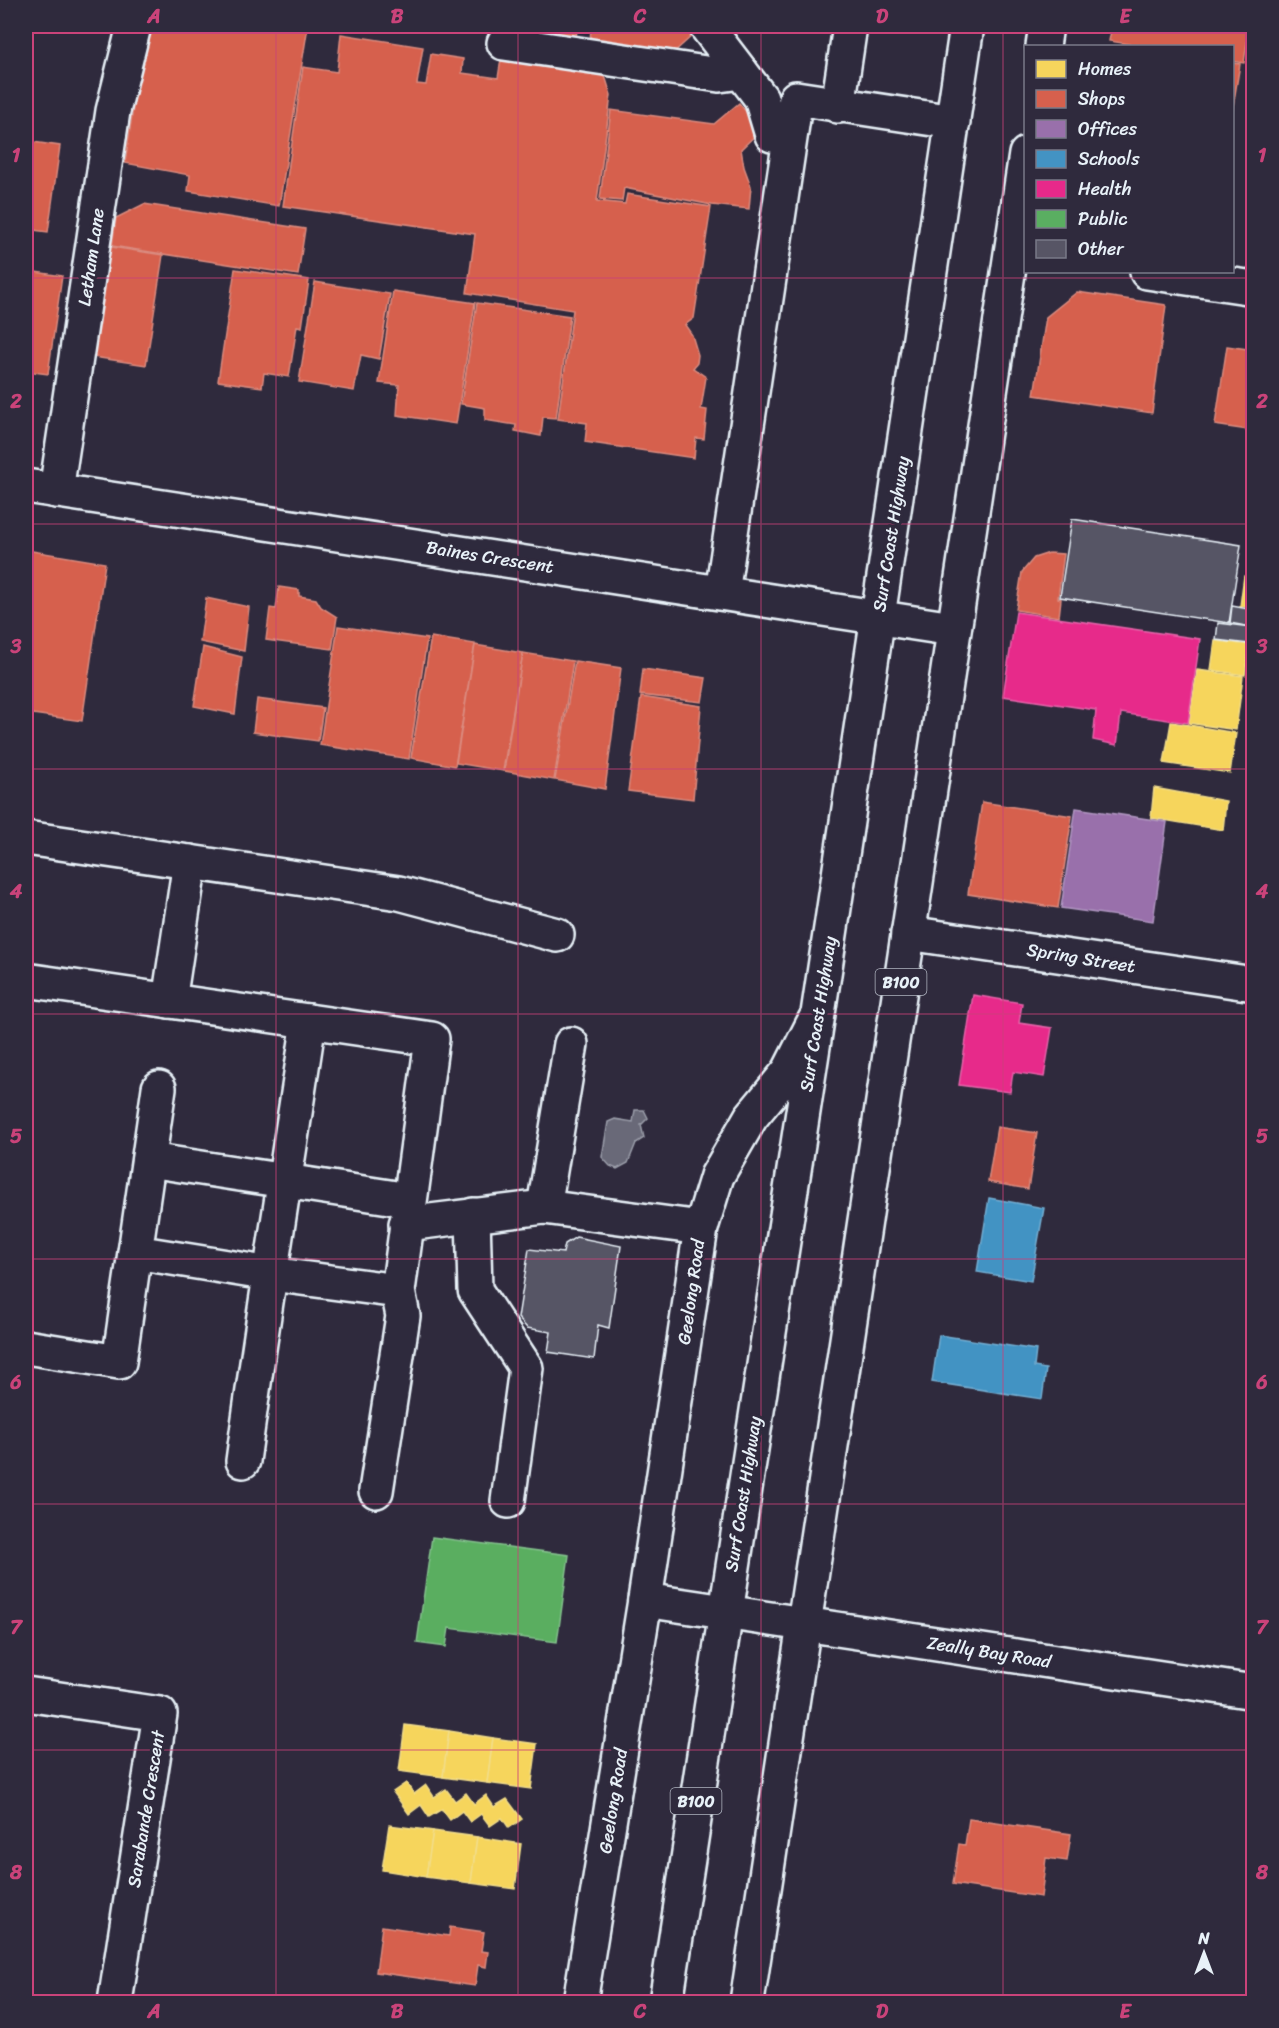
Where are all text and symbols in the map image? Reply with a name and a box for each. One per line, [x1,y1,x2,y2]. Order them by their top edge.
text: A [146,0,161,34]
text: B [391,0,404,34]
text: C [633,0,647,34]
text: D [876,0,889,34]
text: E [1119,0,1132,34]
legend [1024,45,1234,273]
text: Homes [1078,53,1132,85]
text: Shops [1078,83,1125,115]
text: Offices [1078,113,1138,145]
text: 1 [12,138,21,173]
text: 1 [1258,138,1267,173]
text: Schools [1078,143,1140,175]
text: Health [1078,173,1131,205]
text: Public [1078,203,1128,235]
street label: Letham Lane [68,206,114,308]
text: Other [1078,233,1125,265]
text: 2 [9,384,22,419]
text: 2 [1255,384,1268,419]
street label: Surf Coast Highway [863,453,919,614]
street label: Baines Crescent [424,531,556,583]
text: 3 [10,629,22,664]
text: 3 [1256,629,1268,664]
text: 4 [9,874,23,909]
text: 4 [1255,874,1269,909]
street label: Surf Coast Highway [790,933,846,1094]
street label: Spring Street [1024,934,1138,982]
road number: B100 [876,969,926,995]
text: 5 [10,1119,22,1154]
text: 5 [1256,1119,1268,1154]
street label: Geelong Road [668,1236,714,1347]
text: 6 [9,1365,22,1400]
text: 6 [1255,1365,1268,1400]
street label: Surf Coast Highway [715,1413,771,1574]
text: 7 [10,1610,23,1645]
text: 7 [1256,1610,1269,1645]
street label: Zeally Bay Road [925,1626,1055,1678]
street label: Sarabande Crescent [118,1728,174,1890]
street label: Geelong Road [589,1745,637,1856]
road number: B100 [670,1788,722,1814]
text: 8 [9,1855,23,1890]
text: 8 [1255,1855,1269,1890]
north arrow [1174,1923,1234,1983]
text: N [1197,1924,1210,1953]
text: A [146,1994,161,2028]
text: B [391,1994,404,2028]
text: C [633,1994,647,2028]
text: D [876,1994,889,2028]
text: E [1119,1994,1132,2028]

